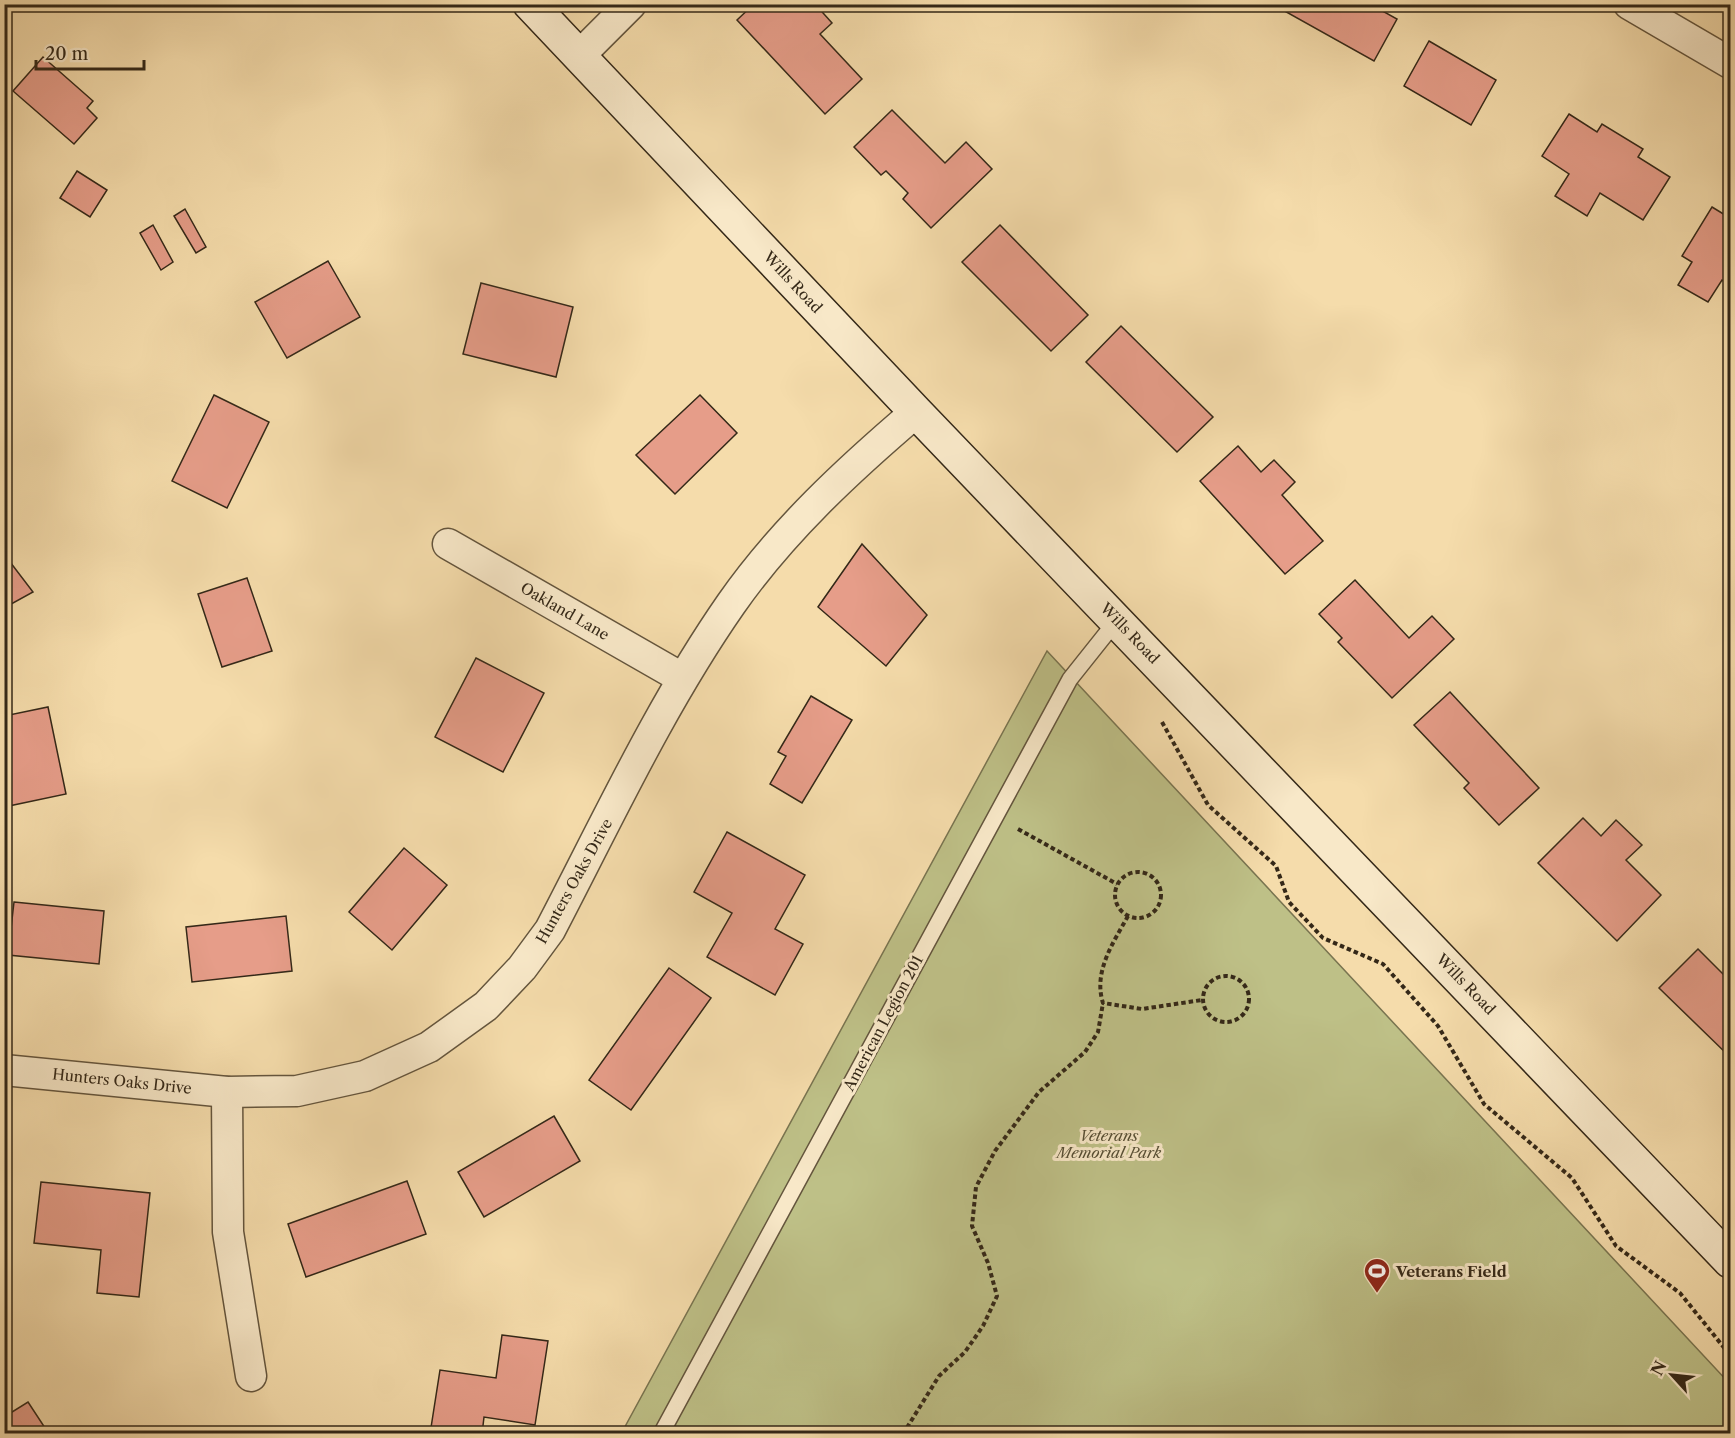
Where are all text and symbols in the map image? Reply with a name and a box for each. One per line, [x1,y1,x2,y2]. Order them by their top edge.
scale bar [36,33,144,71]
text: 20 m [45,43,89,65]
street label: Wills Road [759,246,826,317]
street label: Oakland Lane [517,578,613,644]
street label: Wills Road [1096,598,1164,667]
street label: Hunters Oaks Drive [532,815,616,947]
street label: Wills Road [1432,949,1500,1018]
street label: American Legion 201 [839,951,927,1095]
street label: Hunters Oaks Drive [51,1064,193,1098]
park label: Veterans Memorial Park [1055,1126,1161,1162]
sports icon: Veterans Field [1362,1256,1392,1294]
place label: Veterans Field [1395,1262,1507,1281]
north arrow [1642,1345,1702,1405]
text: N [1647,1357,1671,1379]

